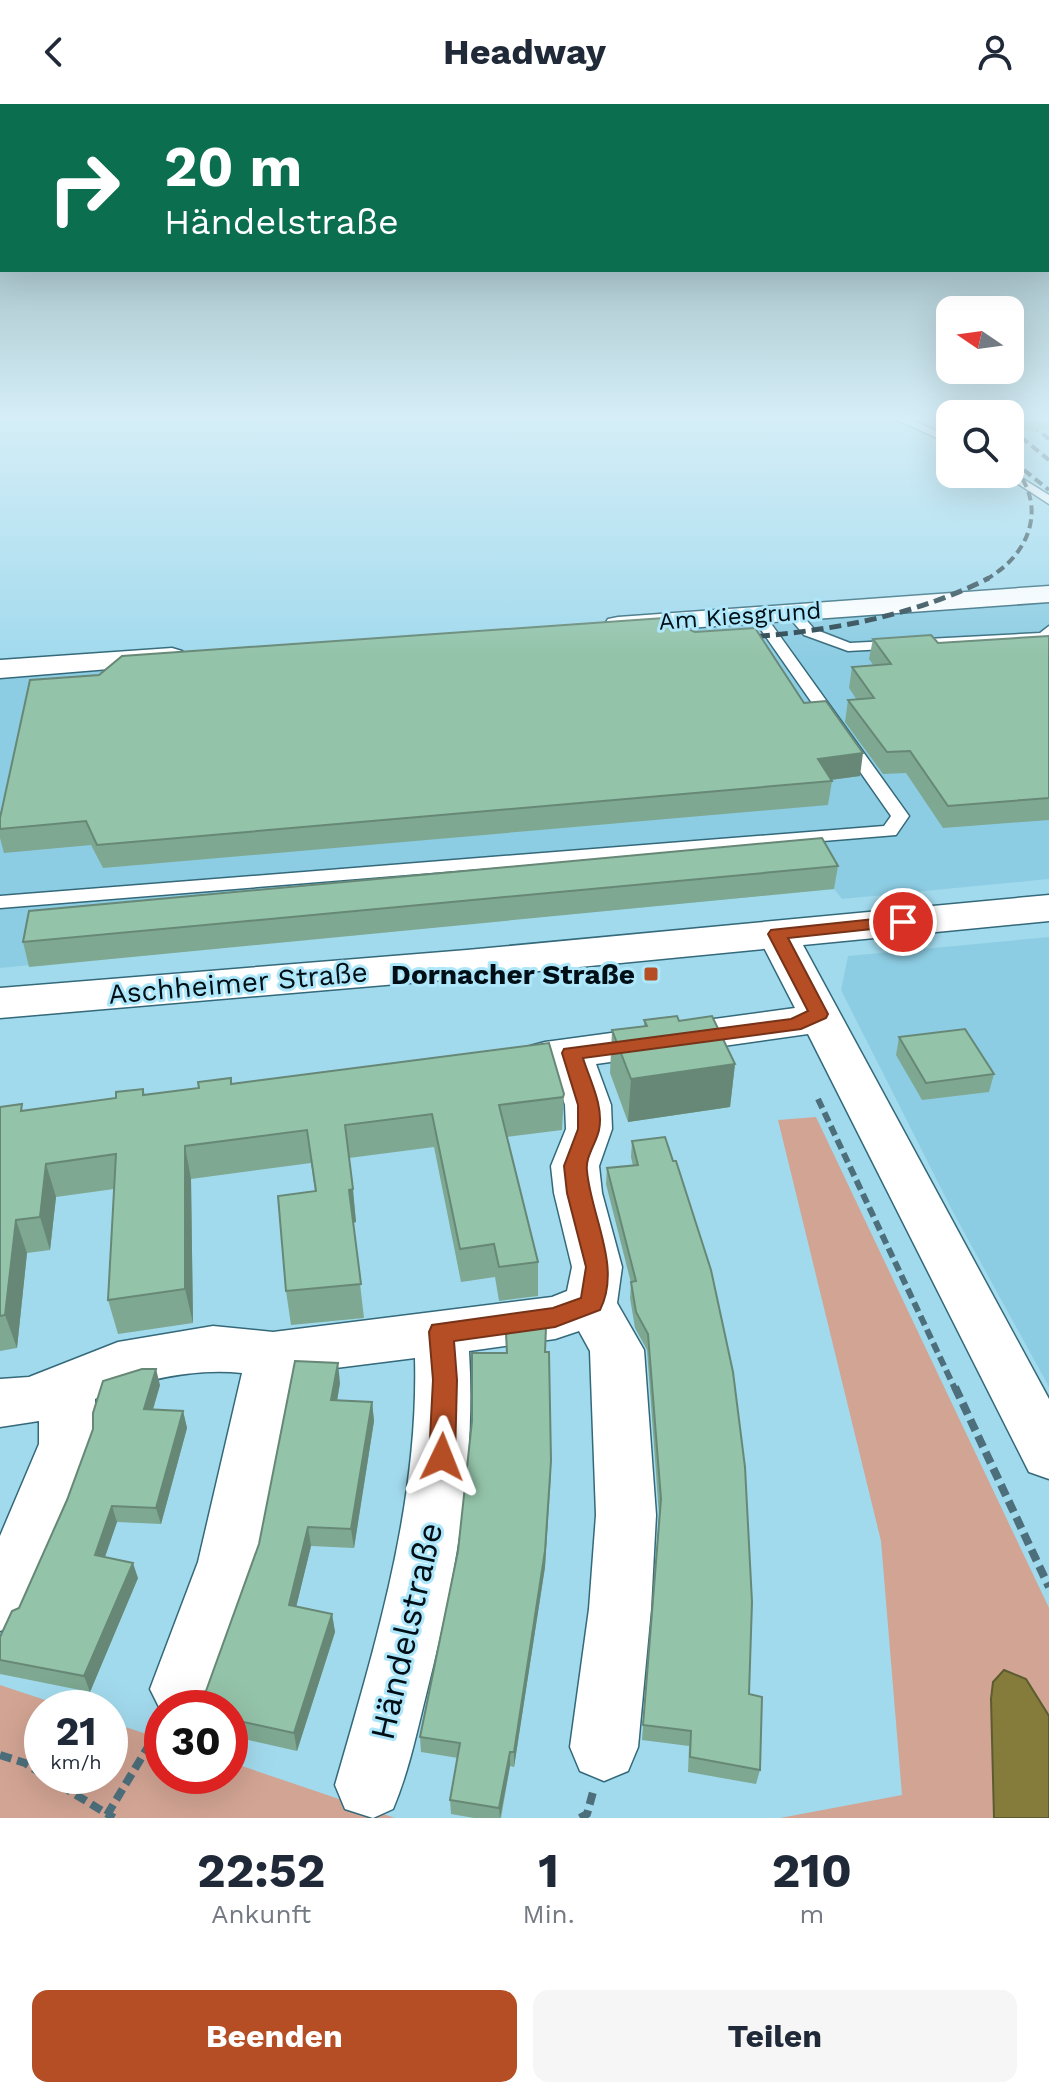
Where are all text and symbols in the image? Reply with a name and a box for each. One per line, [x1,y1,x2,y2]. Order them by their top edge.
icon: back [32,30,76,74]
icon: person [973,30,1017,74]
text: Headway [443,31,606,73]
text: 20 m [164,134,302,200]
icon: right [32,136,136,240]
text: Händelstraße [164,201,399,243]
north arrow [936,296,1024,384]
map controls [936,296,1024,488]
button: search [936,400,1024,488]
street label: Am Kiesgrund [658,596,822,636]
pin [869,888,937,956]
icon: arrive [881,900,925,944]
street label: Aschheimer Straße [107,955,369,1011]
place label: Dornacher Straße [391,958,635,991]
marker: Dornacher Straße [642,965,660,983]
position arrow [400,1415,484,1499]
street label: Händelstraße [362,1518,450,1744]
speed limit sign: 30 [144,1690,248,1794]
text: 21 [55,1708,97,1755]
text: km/h [50,1750,102,1774]
text: 22:52 [197,1842,325,1899]
text: 1 [538,1842,559,1899]
text: 210 [772,1842,852,1899]
text: Ankunft [211,1899,311,1929]
text: Min. [522,1899,575,1929]
text: m [799,1899,824,1929]
button: Beenden [32,1990,517,2082]
button: Teilen [533,1990,1017,2082]

